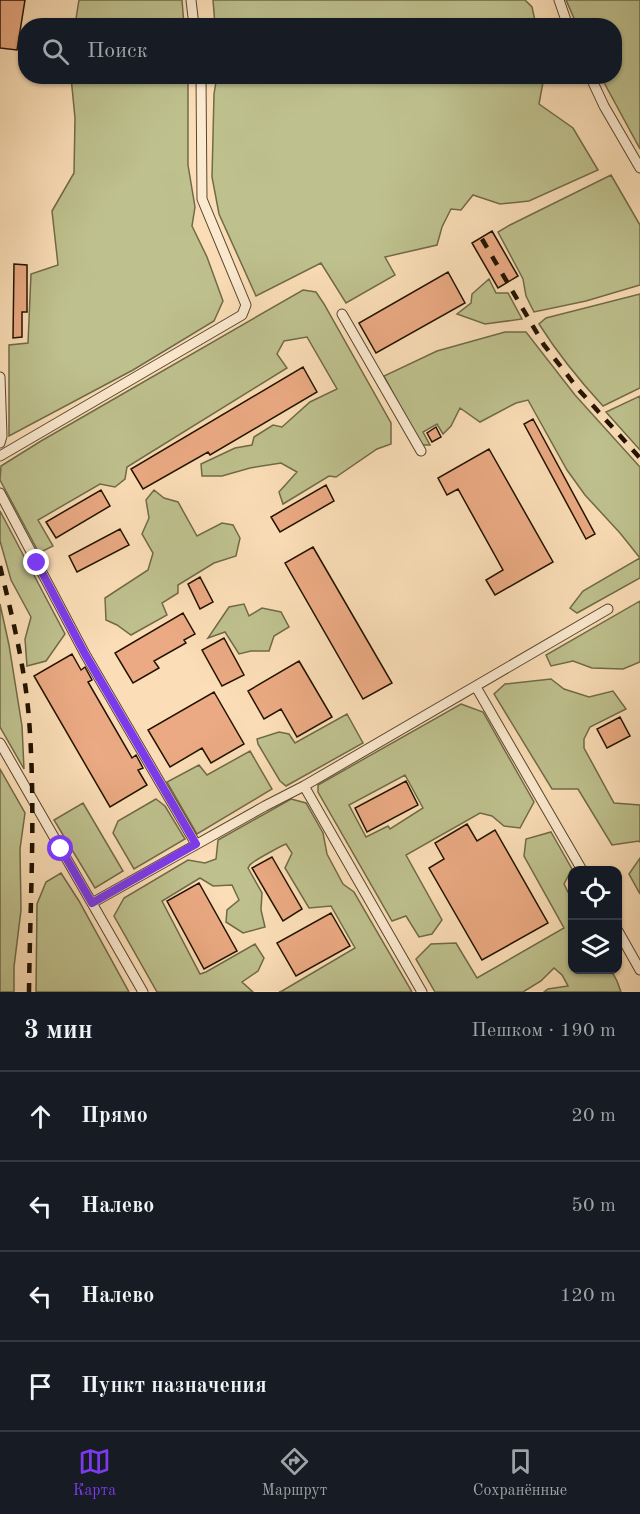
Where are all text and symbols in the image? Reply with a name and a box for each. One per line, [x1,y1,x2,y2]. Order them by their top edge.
search box [18,18,622,84]
icon: search [39,35,72,68]
text: Поиск [87,40,148,62]
route end [23,549,49,575]
route start [47,835,73,861]
map controls [568,866,622,974]
button: locate [568,866,622,920]
button: layers [568,920,622,974]
text: 3 мин [24,1018,93,1044]
text: Пешком · 190 m [471,1021,616,1041]
icon: ahead [24,1100,57,1133]
text: Прямо [81,1105,148,1127]
text: 20 m [571,1106,616,1126]
icon: left [24,1190,57,1223]
text: Налево [81,1195,154,1217]
text: 50 m [571,1196,616,1216]
icon: left [24,1280,57,1313]
text: Налево [81,1285,154,1307]
text: 120 m [560,1286,616,1306]
icon: arrive [24,1370,57,1403]
text: Пункт назначения [81,1375,267,1397]
tab: Карта [73,1445,116,1501]
tab: Маршрут [262,1445,327,1501]
tab: Сохранённые [473,1445,567,1501]

